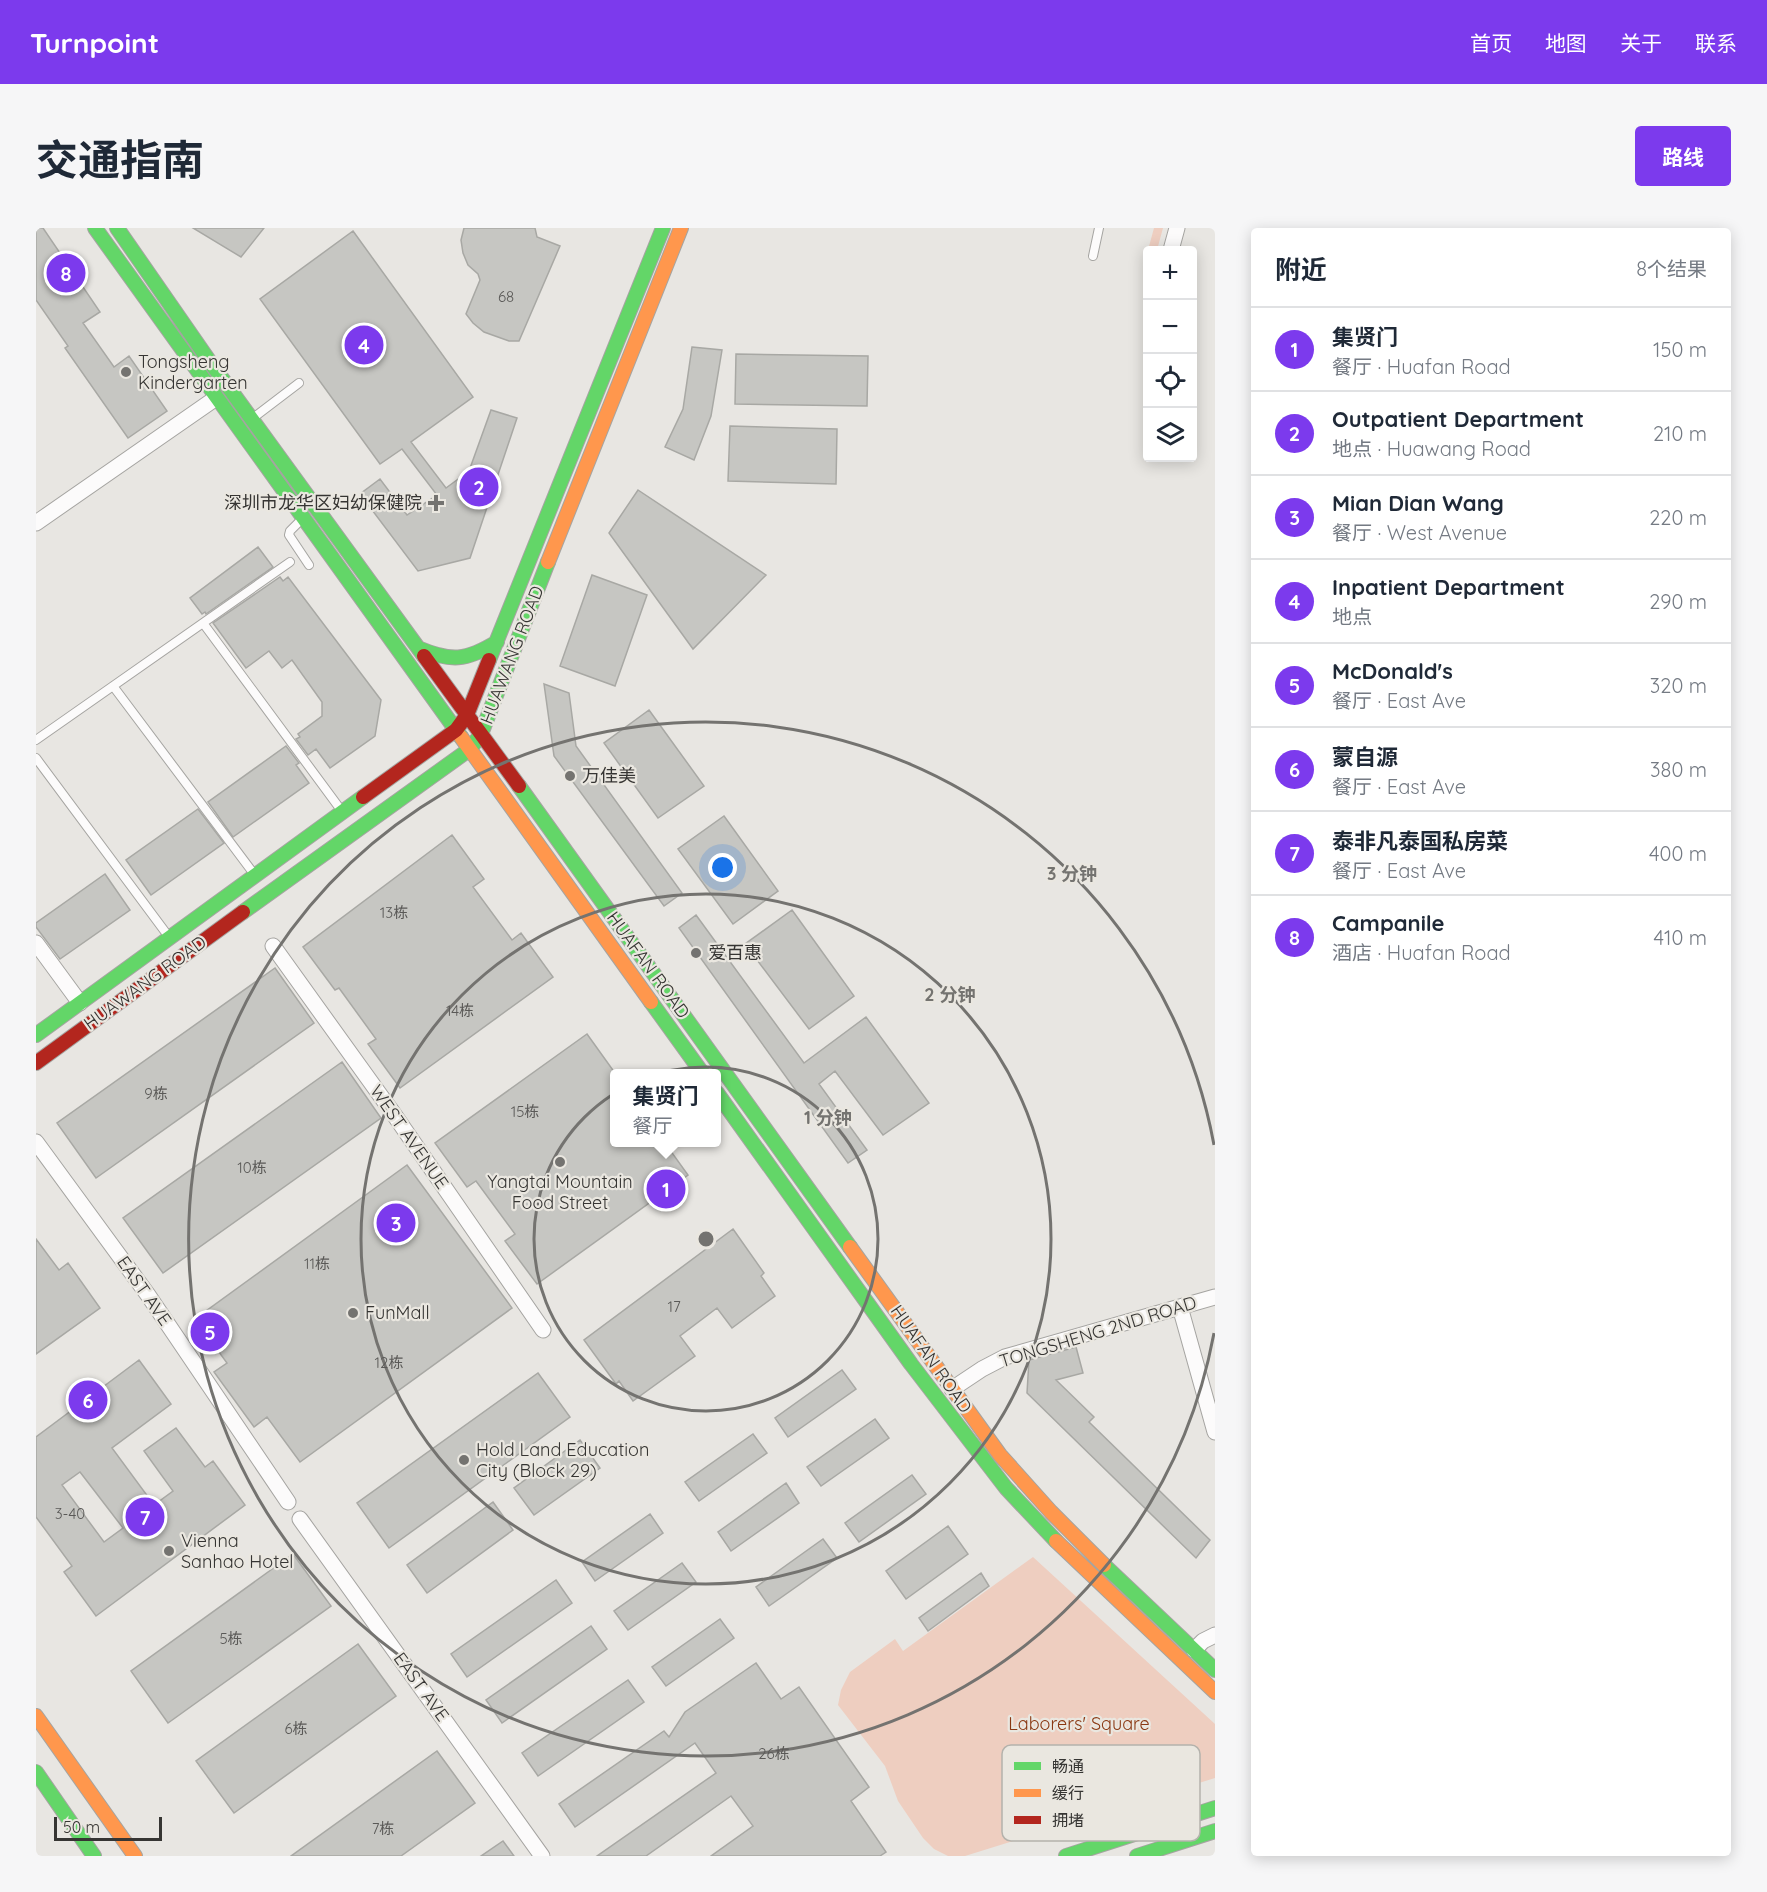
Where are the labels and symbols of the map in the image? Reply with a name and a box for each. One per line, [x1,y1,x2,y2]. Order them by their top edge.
pin: 8 [46,250,86,296]
house number: 68 [498,287,514,306]
pin: 4 [344,322,384,368]
place label: Tongsheng Kindergarten [138,350,248,394]
marker: Tongsheng Kindergarten [119,365,133,379]
pin: 2 [460,464,498,510]
place label: 深圳市龙华区妇幼保健院 [224,491,422,514]
marker: 深圳市龙华区妇幼保健院 [427,494,445,512]
street label: HUAWANG ROAD [475,582,548,727]
place label: 万佳美 [582,764,636,787]
marker: 万佳美 [563,769,577,783]
your location [708,853,737,882]
text: 3 分钟 [1047,862,1097,885]
house number: 13栋 [380,903,408,922]
street label: HUAFAN ROAD [602,907,695,1023]
street label: HUAWANG ROAD [79,930,211,1035]
place label: 爱百惠 [708,941,762,964]
marker: 爱百惠 [689,946,703,960]
text: 2 分钟 [924,983,976,1006]
house number: 14栋 [446,1001,474,1020]
street label: WEST AVENUE [365,1080,454,1193]
house number: 9栋 [144,1084,168,1103]
house number: 15栋 [511,1102,539,1121]
text: 1 分钟 [804,1106,852,1129]
marker: Yangtai Mountain Food Street [553,1155,567,1169]
house number: 10栋 [237,1158,267,1177]
pin: 1 [646,1166,686,1212]
place label: Yangtai Mountain Food Street [487,1170,633,1214]
pin: 3 [376,1200,416,1246]
centre of rings [696,1229,716,1249]
street label: EAST AVE [112,1251,177,1330]
house number: 11栋 [304,1254,330,1273]
street label: TONGSHENG 2ND ROAD [997,1291,1199,1372]
house number: 17 [667,1297,681,1316]
street label: HUAFAN ROAD [886,1300,977,1417]
place label: FunMall [365,1301,430,1324]
marker: FunMall [346,1306,360,1320]
pin: 5 [190,1310,230,1354]
house number: 12栋 [375,1353,403,1372]
pin: 6 [68,1378,108,1422]
place label: Hold Land Education City (Block 29) [476,1438,649,1482]
marker: Hold Land Education City (Block 29) [457,1453,471,1467]
pin: 7 [126,1494,164,1540]
house number: 3-40 [55,1504,85,1523]
place label: Vienna Sanhao Hotel [181,1529,294,1573]
marker: Vienna Sanhao Hotel [162,1544,176,1558]
house number: 5栋 [219,1629,243,1648]
street label: EAST AVE [389,1648,454,1726]
park label: Laborers' Square [1008,1712,1150,1735]
house number: 6栋 [284,1719,308,1738]
house number: 26栋 [758,1744,790,1763]
legend [1002,1745,1200,1841]
text: 畅通 [1052,1756,1084,1776]
text: 缓行 [1052,1783,1084,1803]
text: 拥堵 [1052,1810,1084,1830]
scale bar [54,1814,162,1842]
house number: 7栋 [372,1819,394,1838]

